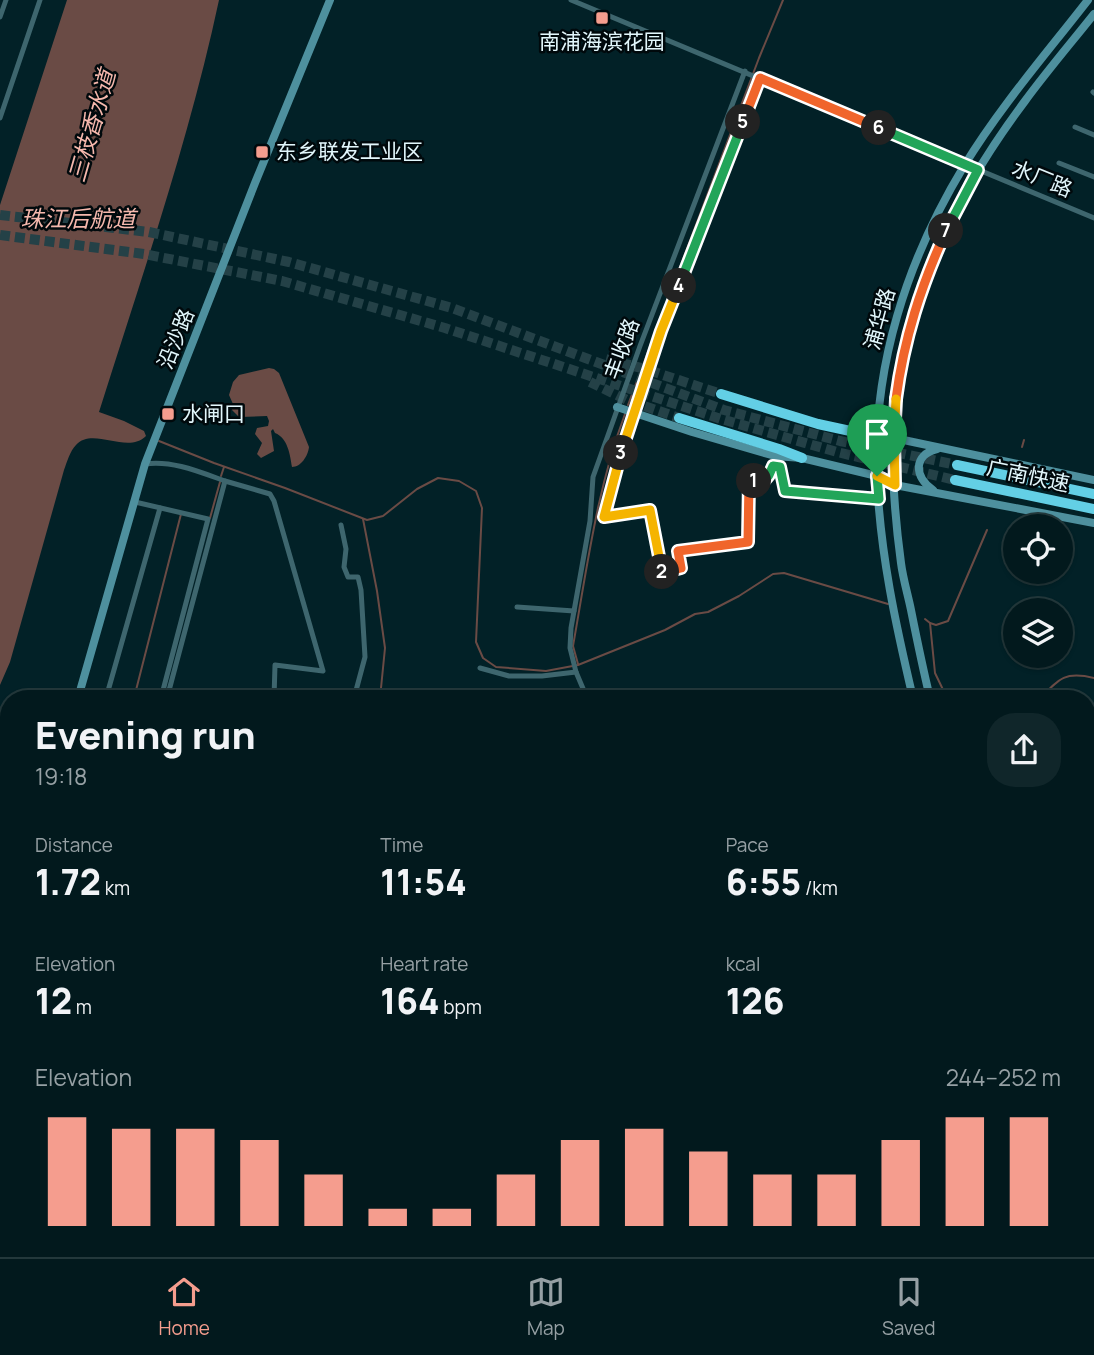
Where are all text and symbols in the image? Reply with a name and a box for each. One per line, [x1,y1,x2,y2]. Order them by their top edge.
marker: 南浦海滨花园 [594,10,610,26]
place label: 南浦海滨花园 [539,27,665,55]
water label: 三枝香水道 [60,63,123,185]
pin: 5 [726,104,760,140]
text: 5 [737,108,748,134]
pin: 6 [862,110,896,146]
text: 6 [873,114,884,140]
place label: 东乡联发工业区 [276,137,423,165]
marker: 东乡联发工业区 [254,144,270,160]
street label: 水厂路 [1008,153,1077,203]
water label: 珠江后航道 [21,202,139,234]
pin: 7 [928,214,964,248]
text: 7 [940,217,951,243]
pin: 4 [662,268,696,304]
text: 4 [673,272,684,298]
street label: 浦华路 [857,285,901,353]
street label: 沿沙路 [150,304,200,373]
street label: 丰收路 [597,314,645,383]
place label: 水闸口 [182,399,245,427]
pin [847,404,907,476]
marker: 水闸口 [160,406,176,422]
icon: arrive [858,415,896,453]
pin: 3 [604,435,638,470]
text: 3 [615,439,626,465]
street label: 广南快速 [984,453,1072,497]
pin: 1 [736,463,772,498]
text: 1 [749,467,758,493]
map controls [1003,514,1073,668]
button: locate [1003,514,1073,584]
pin: 2 [644,554,680,590]
text: 2 [656,558,667,584]
button: layers [1003,598,1073,668]
text: Evening run [35,708,256,760]
button: share [987,713,1061,787]
text: 19:18 [35,760,87,792]
text: Distance [35,832,113,858]
text: Time [380,832,423,858]
text: Pace [726,832,769,858]
text: 1.72 [35,858,101,906]
text: 11:54 [380,858,467,906]
text: 6:55 [726,858,801,906]
text: km [101,875,130,901]
text: /km [801,875,838,901]
text: Elevation [35,951,115,977]
text: Heart rate [380,951,468,977]
text: kcal [726,951,760,977]
text: 12 [35,977,72,1025]
text: 164 [380,977,440,1025]
text: 126 [726,977,784,1025]
text: m [72,994,92,1020]
text: bpm [440,994,482,1020]
text: Elevation [35,1061,132,1093]
text: 244–252 m [946,1061,1061,1093]
tab: Home [159,1273,210,1341]
tab: Map [527,1273,565,1341]
tab: Saved [882,1273,935,1341]

